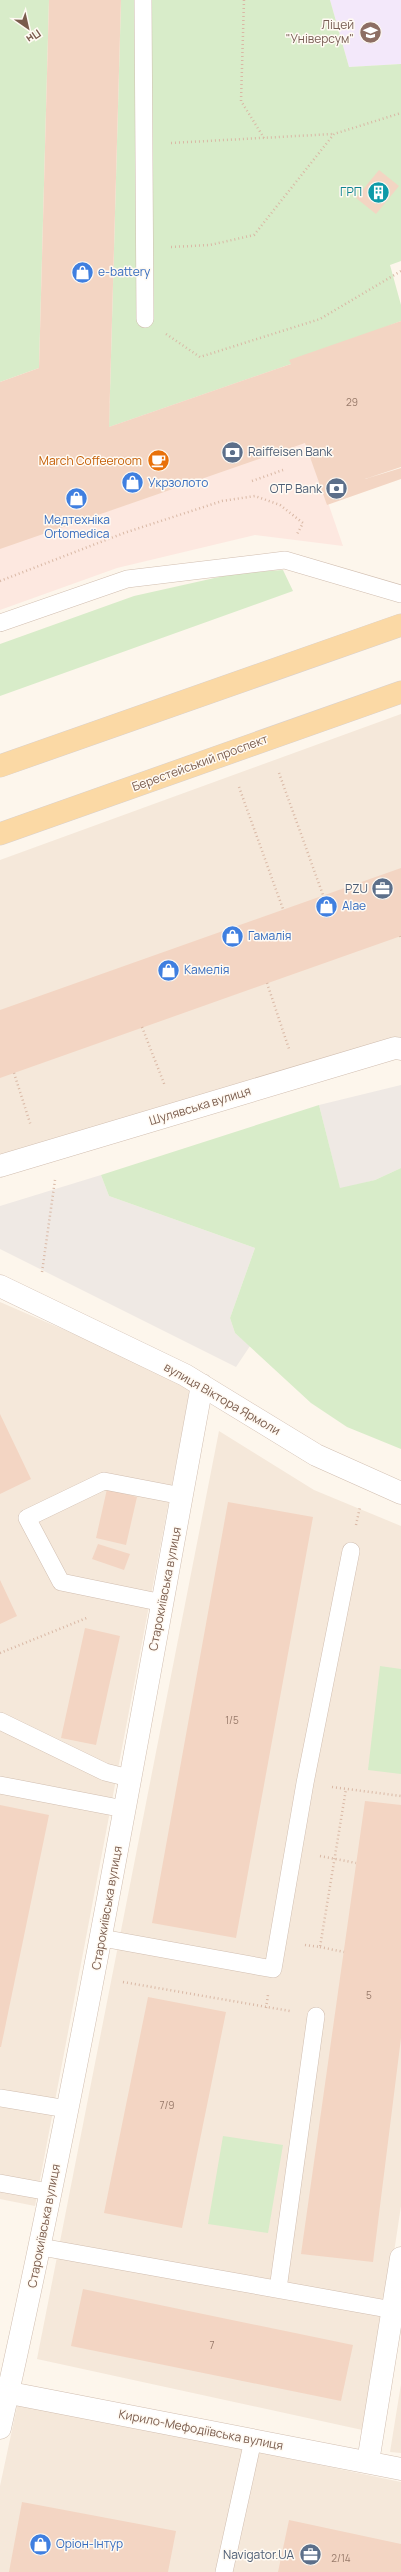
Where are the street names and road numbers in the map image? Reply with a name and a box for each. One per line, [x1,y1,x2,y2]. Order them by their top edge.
street label: Берестейський проспект [130,730,270,795]
street label: Шулявська вулиця [147,1082,253,1129]
street label: вулиця Віктора Ярмоли [161,1358,284,1439]
street label: Старокиївська вулиця [144,1526,185,1652]
street label: Старокиївська вулиця [87,1845,126,1971]
street label: Старокиївська вулиця [23,2163,64,2289]
street label: Кирило-Мефодіївська вулиця [117,2405,285,2454]

